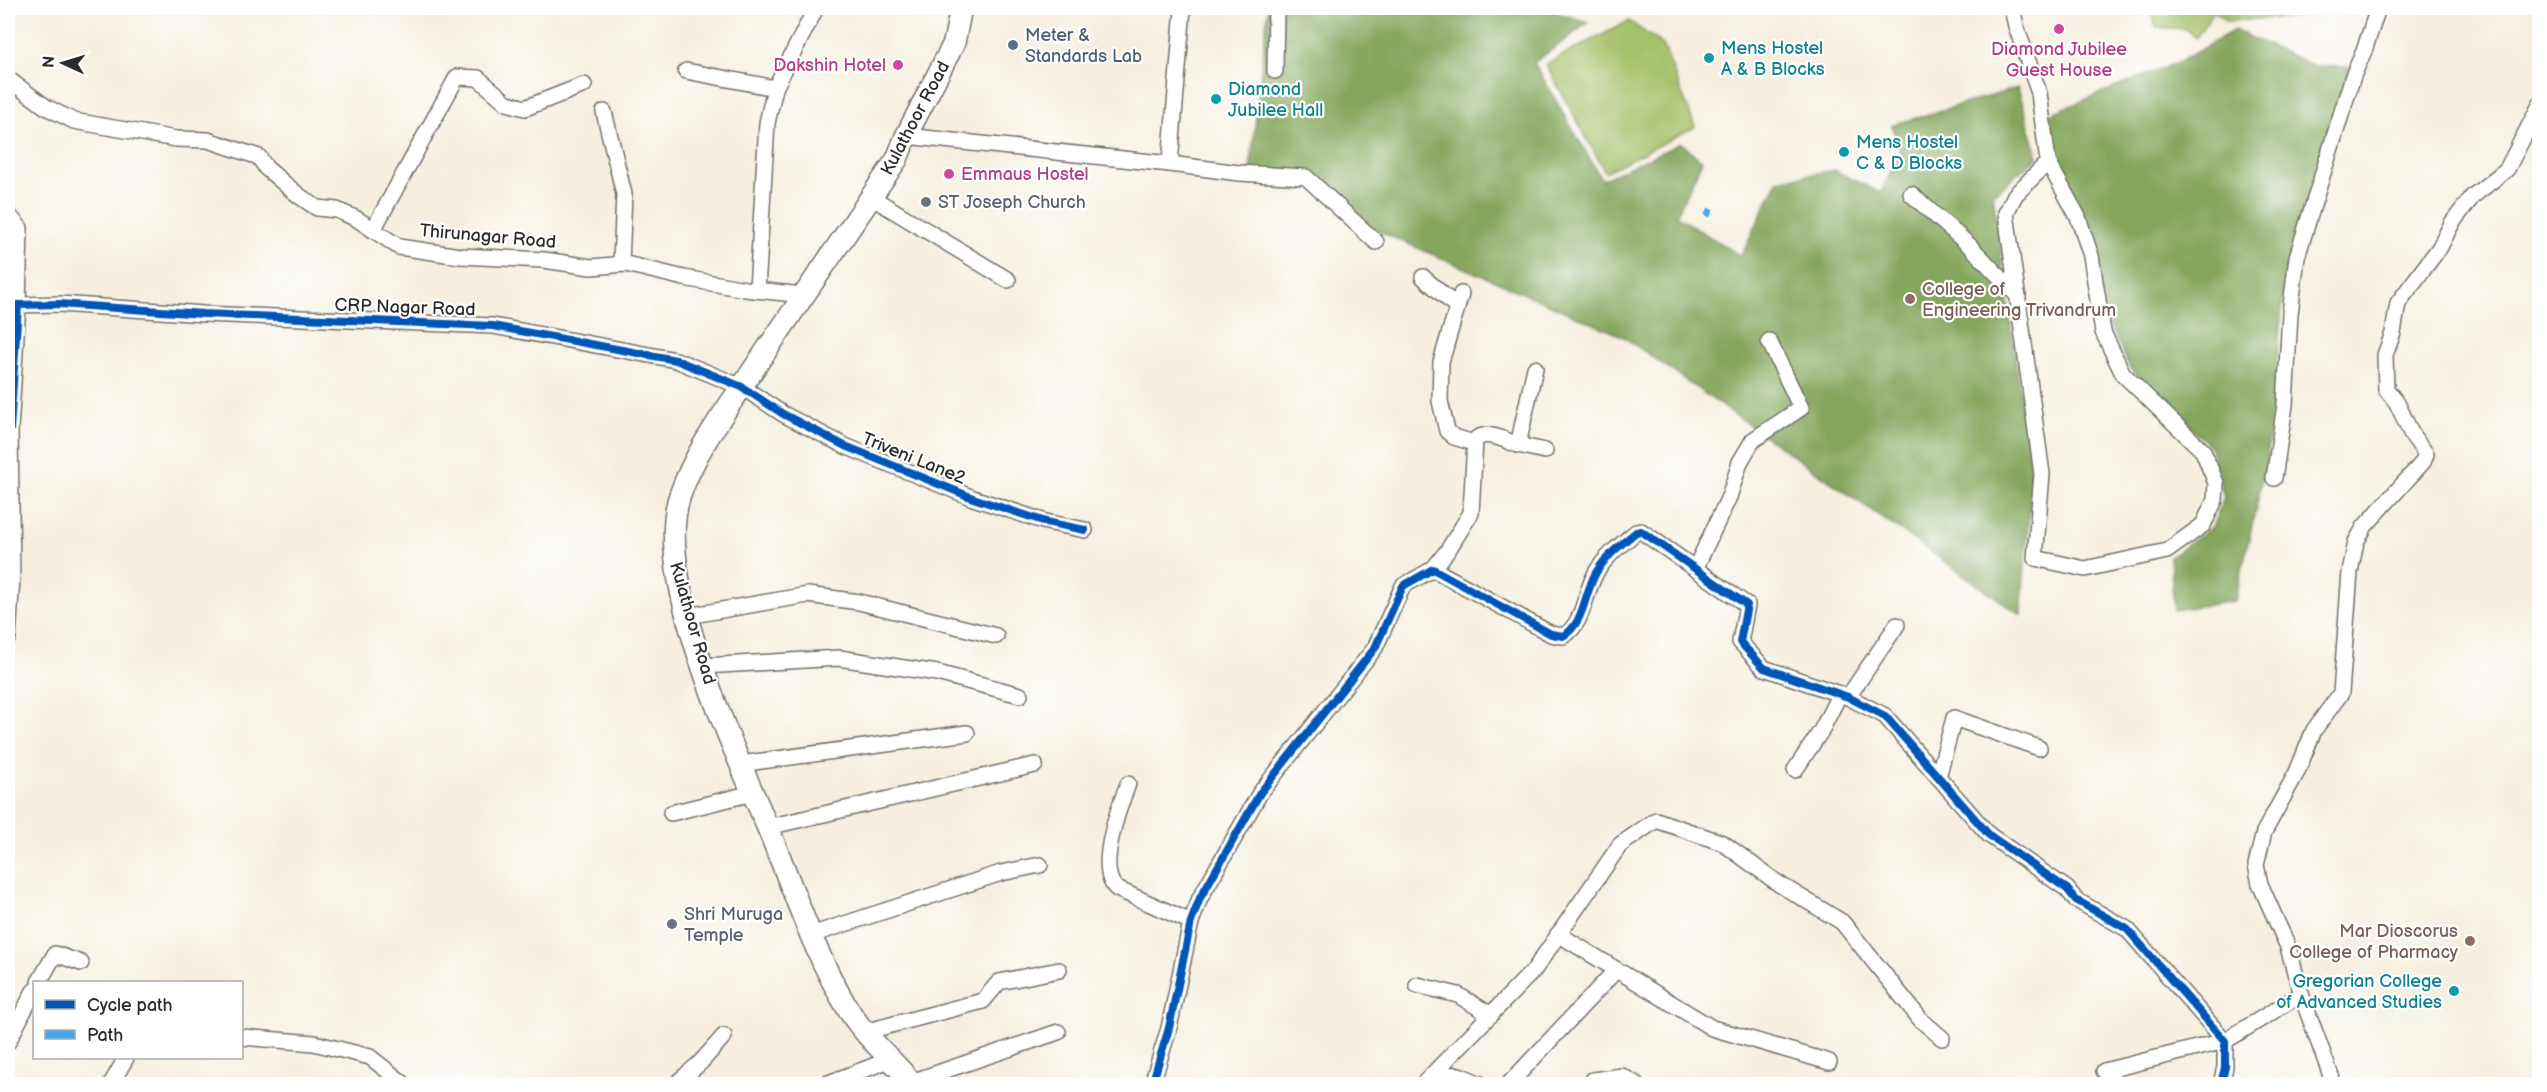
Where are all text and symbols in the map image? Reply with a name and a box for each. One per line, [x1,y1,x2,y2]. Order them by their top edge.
marker: Diamond Jubilee Guest House [2052,22,2066,36]
place label: Meter & Standards Lab [1025,25,1142,67]
north arrow [33,33,93,93]
marker: Meter & Standards Lab [1006,38,1020,52]
place label: Mens Hostel A & B Blocks [1721,38,1825,80]
place label: Diamond Jubilee Guest House [1991,39,2127,81]
marker: Mens Hostel A & B Blocks [1702,51,1716,65]
text: N [40,55,59,69]
place label: Dakshin Hotel [773,55,886,76]
street label: Kulathoor Road [877,58,954,179]
marker: Dakshin Hotel [891,58,905,72]
place label: Diamond Jubilee Hall [1228,79,1323,121]
marker: Diamond Jubilee Hall [1209,92,1223,106]
place label: Mens Hostel C & D Blocks [1856,132,1962,174]
marker: Mens Hostel C & D Blocks [1837,145,1851,159]
place label: Emmaus Hostel [961,164,1089,185]
marker: Emmaus Hostel [942,167,956,181]
place label: ST Joseph Church [938,192,1086,213]
marker: ST Joseph Church [919,195,933,209]
street label: Thirunagar Road [419,220,557,253]
place label: College of Engineering Trivandrum [1922,279,2116,321]
marker: College of Engineering Trivandrum [1903,292,1917,306]
street label: CRP Nagar Road [334,295,476,320]
street label: Triveni Lane2 [859,428,969,489]
street label: Kulathoor Road [665,560,720,687]
place label: Shri Muruga Temple [684,904,783,946]
marker: Shri Muruga Temple [665,917,679,931]
place label: Mar Dioscorus College of Pharmacy [2289,921,2459,963]
marker: Mar Dioscorus College of Pharmacy [2463,934,2477,948]
place label: Gregorian College of Advanced Studies [2276,971,2442,1013]
legend [33,981,243,1059]
marker: Gregorian College of Advanced Studies [2447,984,2461,998]
text: Cycle path [87,995,173,1016]
text: Path [87,1025,123,1046]

